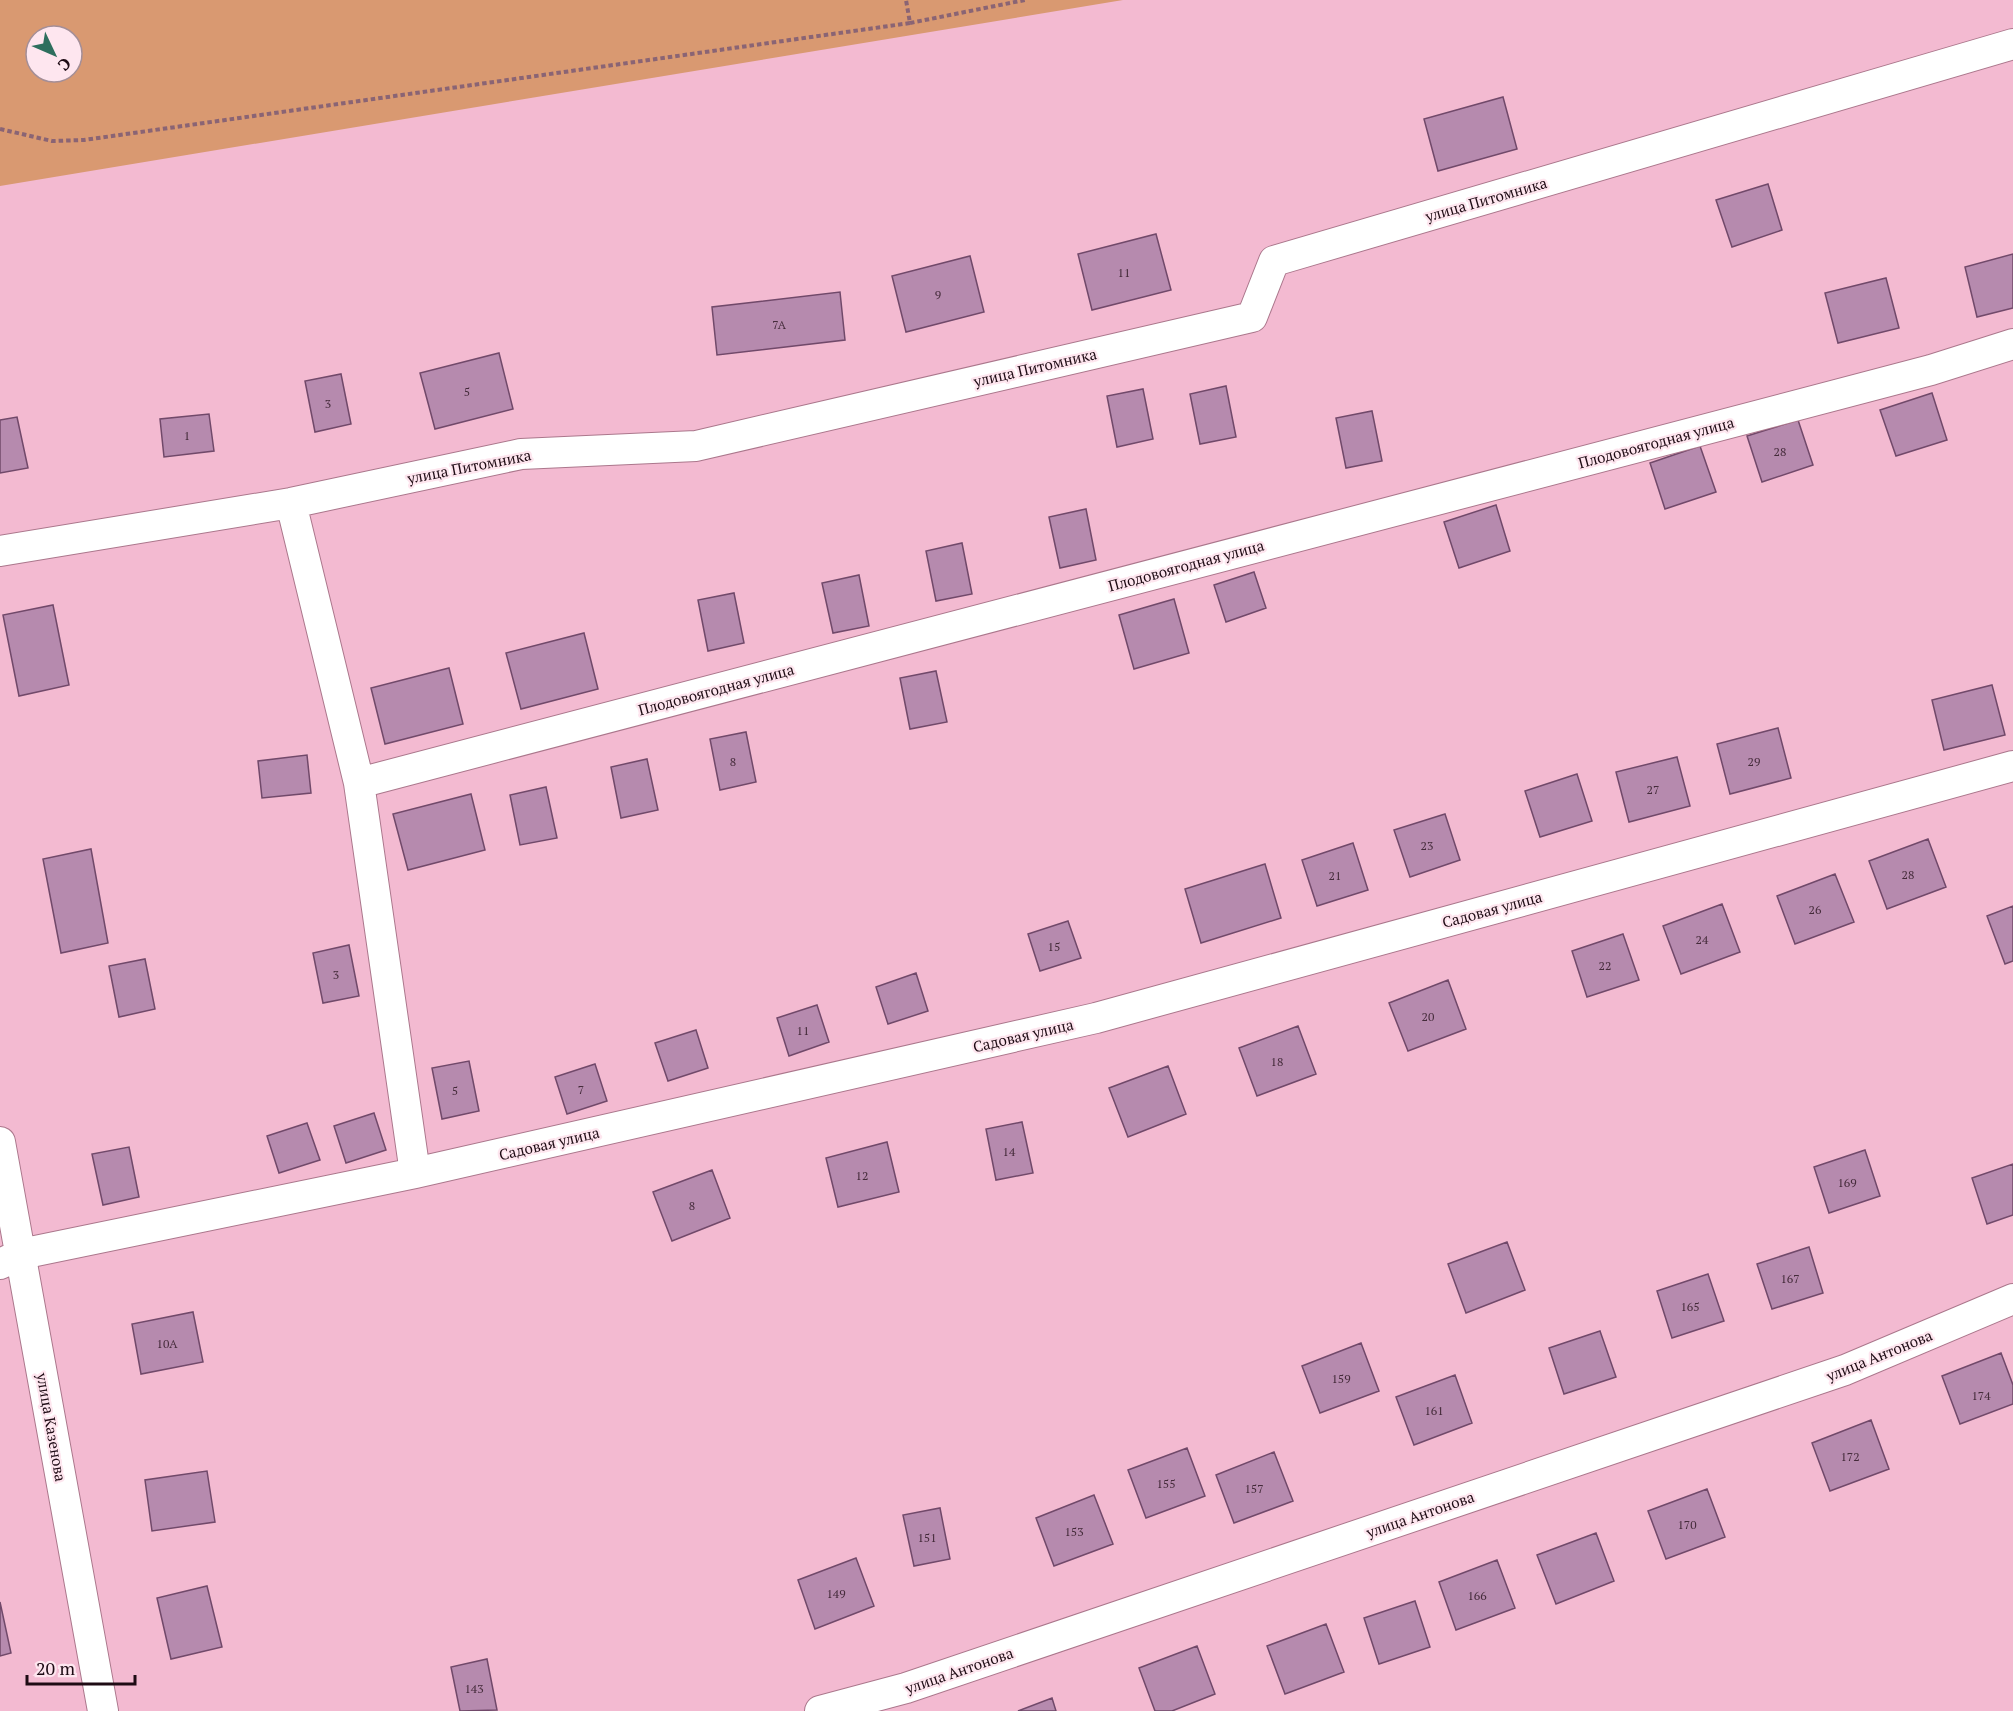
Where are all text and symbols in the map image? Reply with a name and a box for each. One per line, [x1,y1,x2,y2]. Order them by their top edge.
north arrow [24,24,84,84]
text: С [53,53,76,76]
street label: улица Питомника [1422,172,1550,226]
house number: 11 [1118,265,1130,280]
house number: 9 [935,287,941,302]
house number: 7А [772,317,787,332]
street label: улица Питомника [971,343,1099,391]
house number: 5 [464,384,470,399]
house number: 3 [325,396,331,411]
street label: Плодовоягодная улица [1576,411,1736,472]
house number: 1 [184,428,190,443]
street label: улица Питомника [404,444,533,488]
house number: 28 [1774,444,1786,459]
street label: Плодовоягодная улица [1106,534,1266,595]
street label: Плодовоягодная улица [636,658,796,719]
house number: 8 [730,754,736,769]
house number: 29 [1748,754,1760,769]
house number: 27 [1647,782,1659,797]
house number: 23 [1421,838,1433,853]
house number: 28 [1902,867,1914,882]
house number: 21 [1329,868,1341,883]
street label: Садовая улица [1440,886,1545,932]
house number: 26 [1809,902,1822,917]
house number: 24 [1696,932,1709,947]
house number: 15 [1048,939,1060,954]
house number: 22 [1599,958,1611,973]
house number: 3 [333,967,339,982]
house number: 20 [1422,1009,1434,1024]
street label: Садовая улица [971,1014,1076,1056]
house number: 11 [797,1023,809,1038]
house number: 18 [1271,1054,1283,1069]
house number: 7 [578,1082,584,1097]
house number: 5 [452,1083,458,1098]
street label: Садовая улица [497,1122,602,1164]
house number: 14 [1003,1144,1016,1159]
house number: 12 [856,1168,868,1183]
house number: 169 [1837,1175,1857,1190]
house number: 8 [689,1198,695,1213]
house number: 167 [1780,1271,1800,1286]
house number: 165 [1680,1299,1700,1314]
street label: улица Антонова [1822,1324,1935,1386]
house number: 10А [157,1336,178,1351]
street label: улица Казенова [32,1370,71,1483]
house number: 159 [1331,1371,1351,1386]
house number: 174 [1971,1388,1991,1403]
house number: 161 [1424,1403,1444,1418]
house number: 172 [1840,1449,1860,1464]
house number: 155 [1156,1476,1176,1491]
house number: 157 [1244,1481,1264,1496]
street label: улица Антонова [1362,1486,1477,1542]
house number: 170 [1677,1517,1697,1532]
house number: 153 [1064,1524,1084,1539]
house number: 151 [917,1530,937,1545]
house number: 149 [826,1586,846,1601]
house number: 166 [1467,1588,1487,1603]
street label: улица Антонова [901,1642,1016,1698]
scale bar [27,1648,135,1686]
text: 20 m [36,1656,76,1680]
house number: 143 [464,1681,484,1696]

